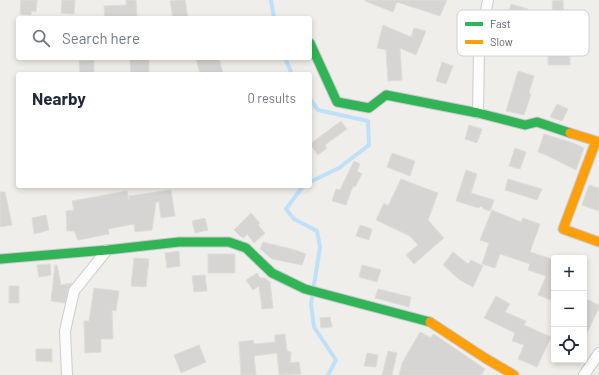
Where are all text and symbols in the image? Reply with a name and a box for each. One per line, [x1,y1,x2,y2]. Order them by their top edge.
legend [457,10,589,56]
search box [16,16,312,60]
text: Fast [490,17,511,30]
icon: search [30,27,52,49]
text: Search here [62,29,140,47]
text: Slow [490,35,513,48]
text: Nearby [32,88,86,108]
text: 0 results [247,90,296,106]
map controls [551,255,587,363]
button: + [551,255,587,291]
button: − [551,291,587,327]
button: locate [551,327,587,363]

